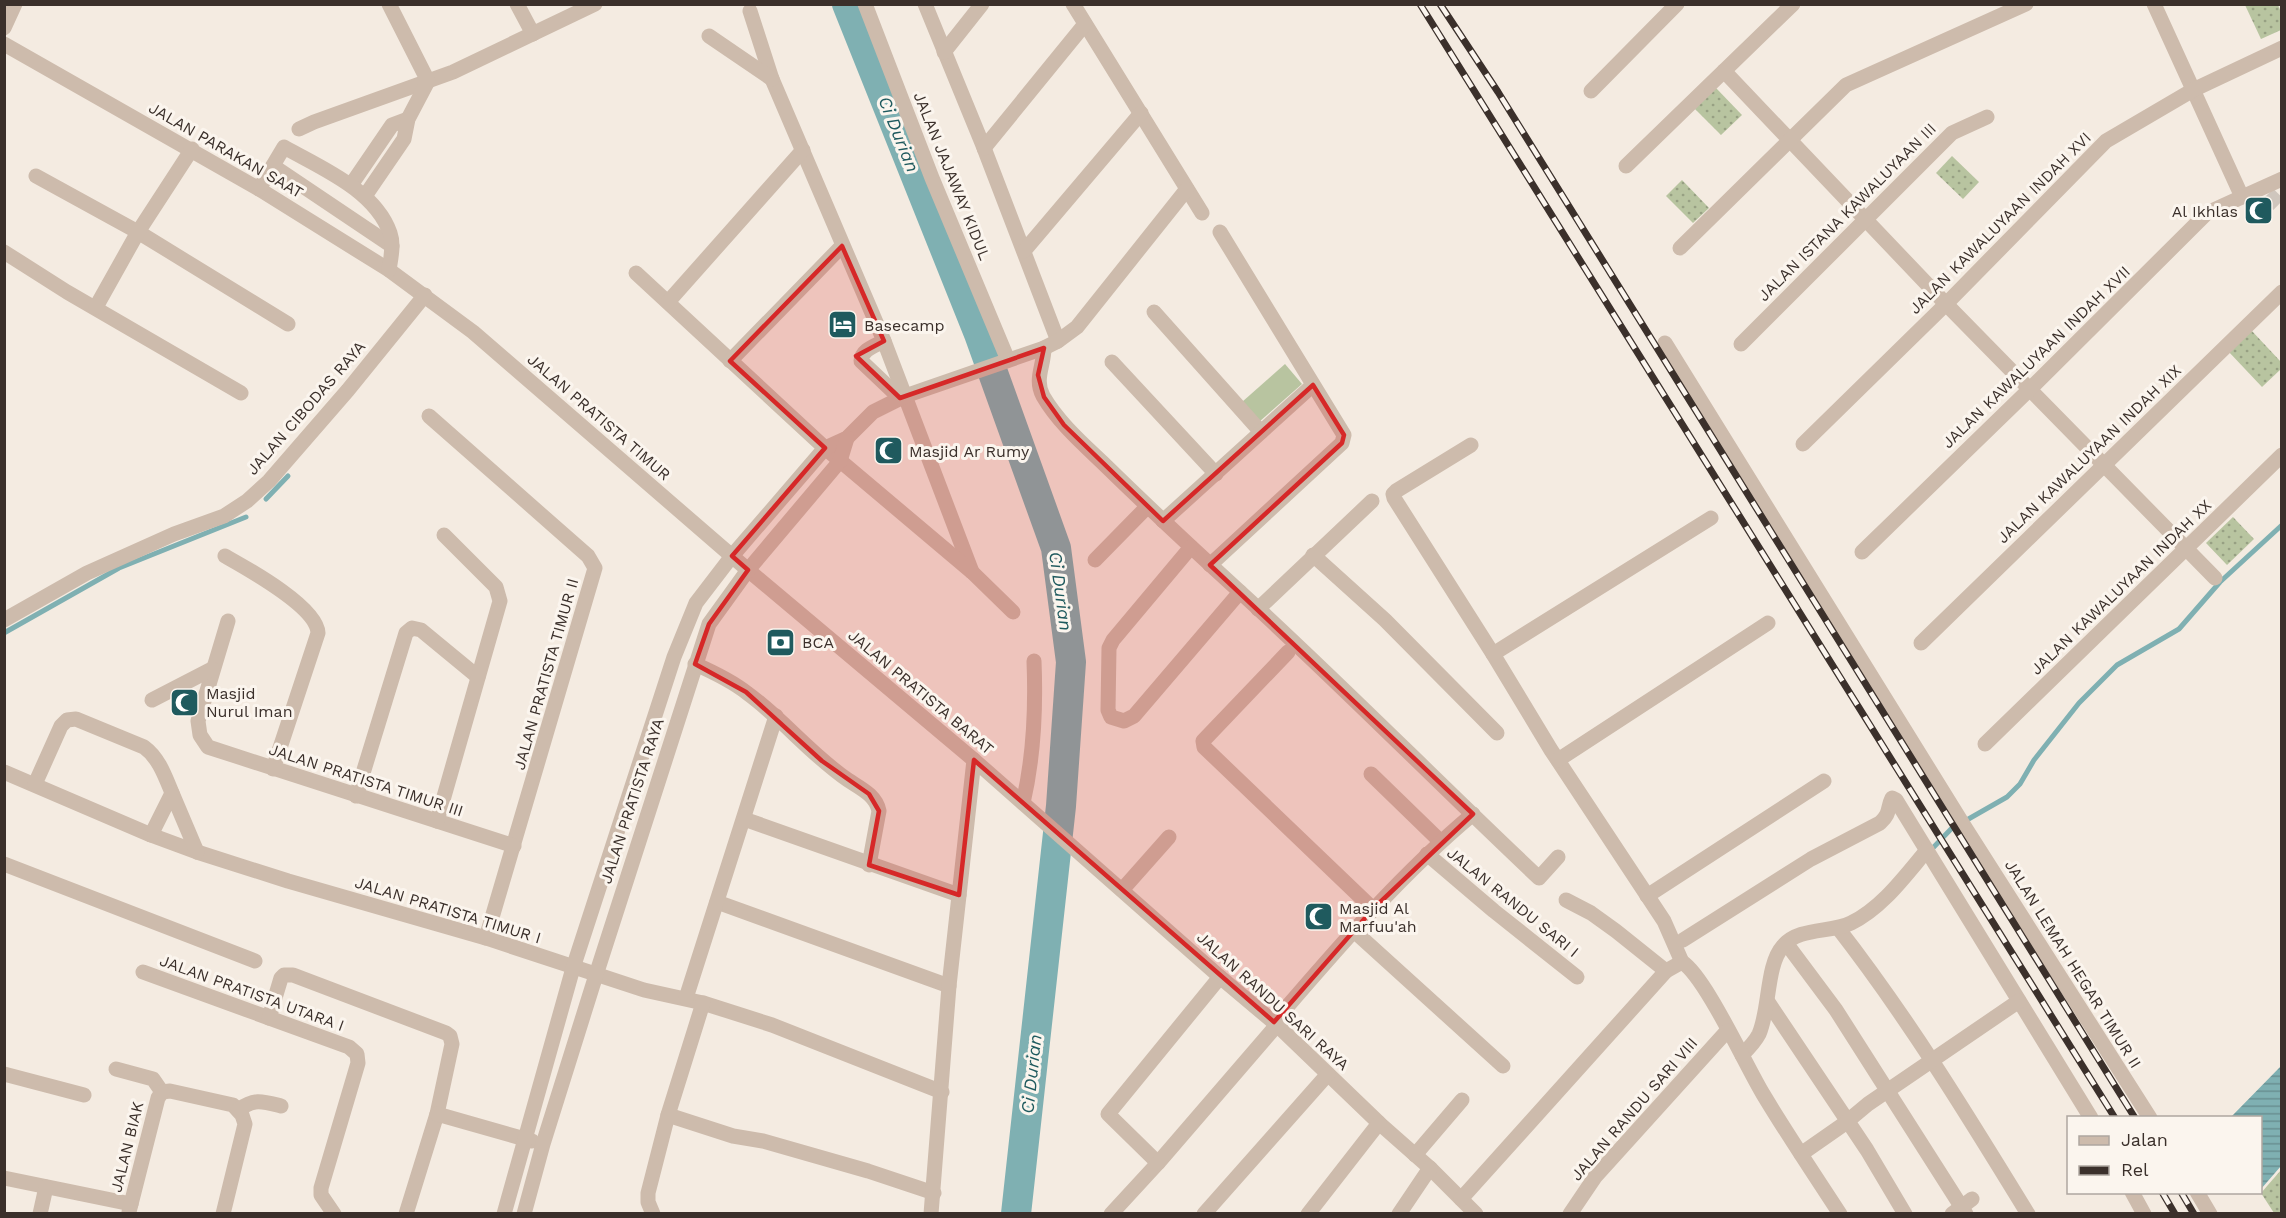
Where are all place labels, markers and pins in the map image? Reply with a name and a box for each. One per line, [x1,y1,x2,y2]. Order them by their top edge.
mosque icon: Al Ikhlas [2243,195,2275,227]
place label: Al Ikhlas [2172,202,2238,221]
hotel icon: Basecamp [827,309,859,341]
place label: Basecamp [864,316,944,335]
mosque icon: Masjid Ar Rumy [872,435,904,467]
place label: Masjid Ar Rumy [909,442,1030,461]
bank icon: BCA [765,626,797,658]
place label: BCA [802,633,834,652]
place label: Masjid Nurul Iman [206,684,293,721]
mosque icon: Masjid Nurul Iman [169,686,201,718]
place label: Masjid Al Marfuu'ah [1339,899,1417,936]
mosque icon: Masjid Al Marfuu'ah [1302,901,1334,933]

